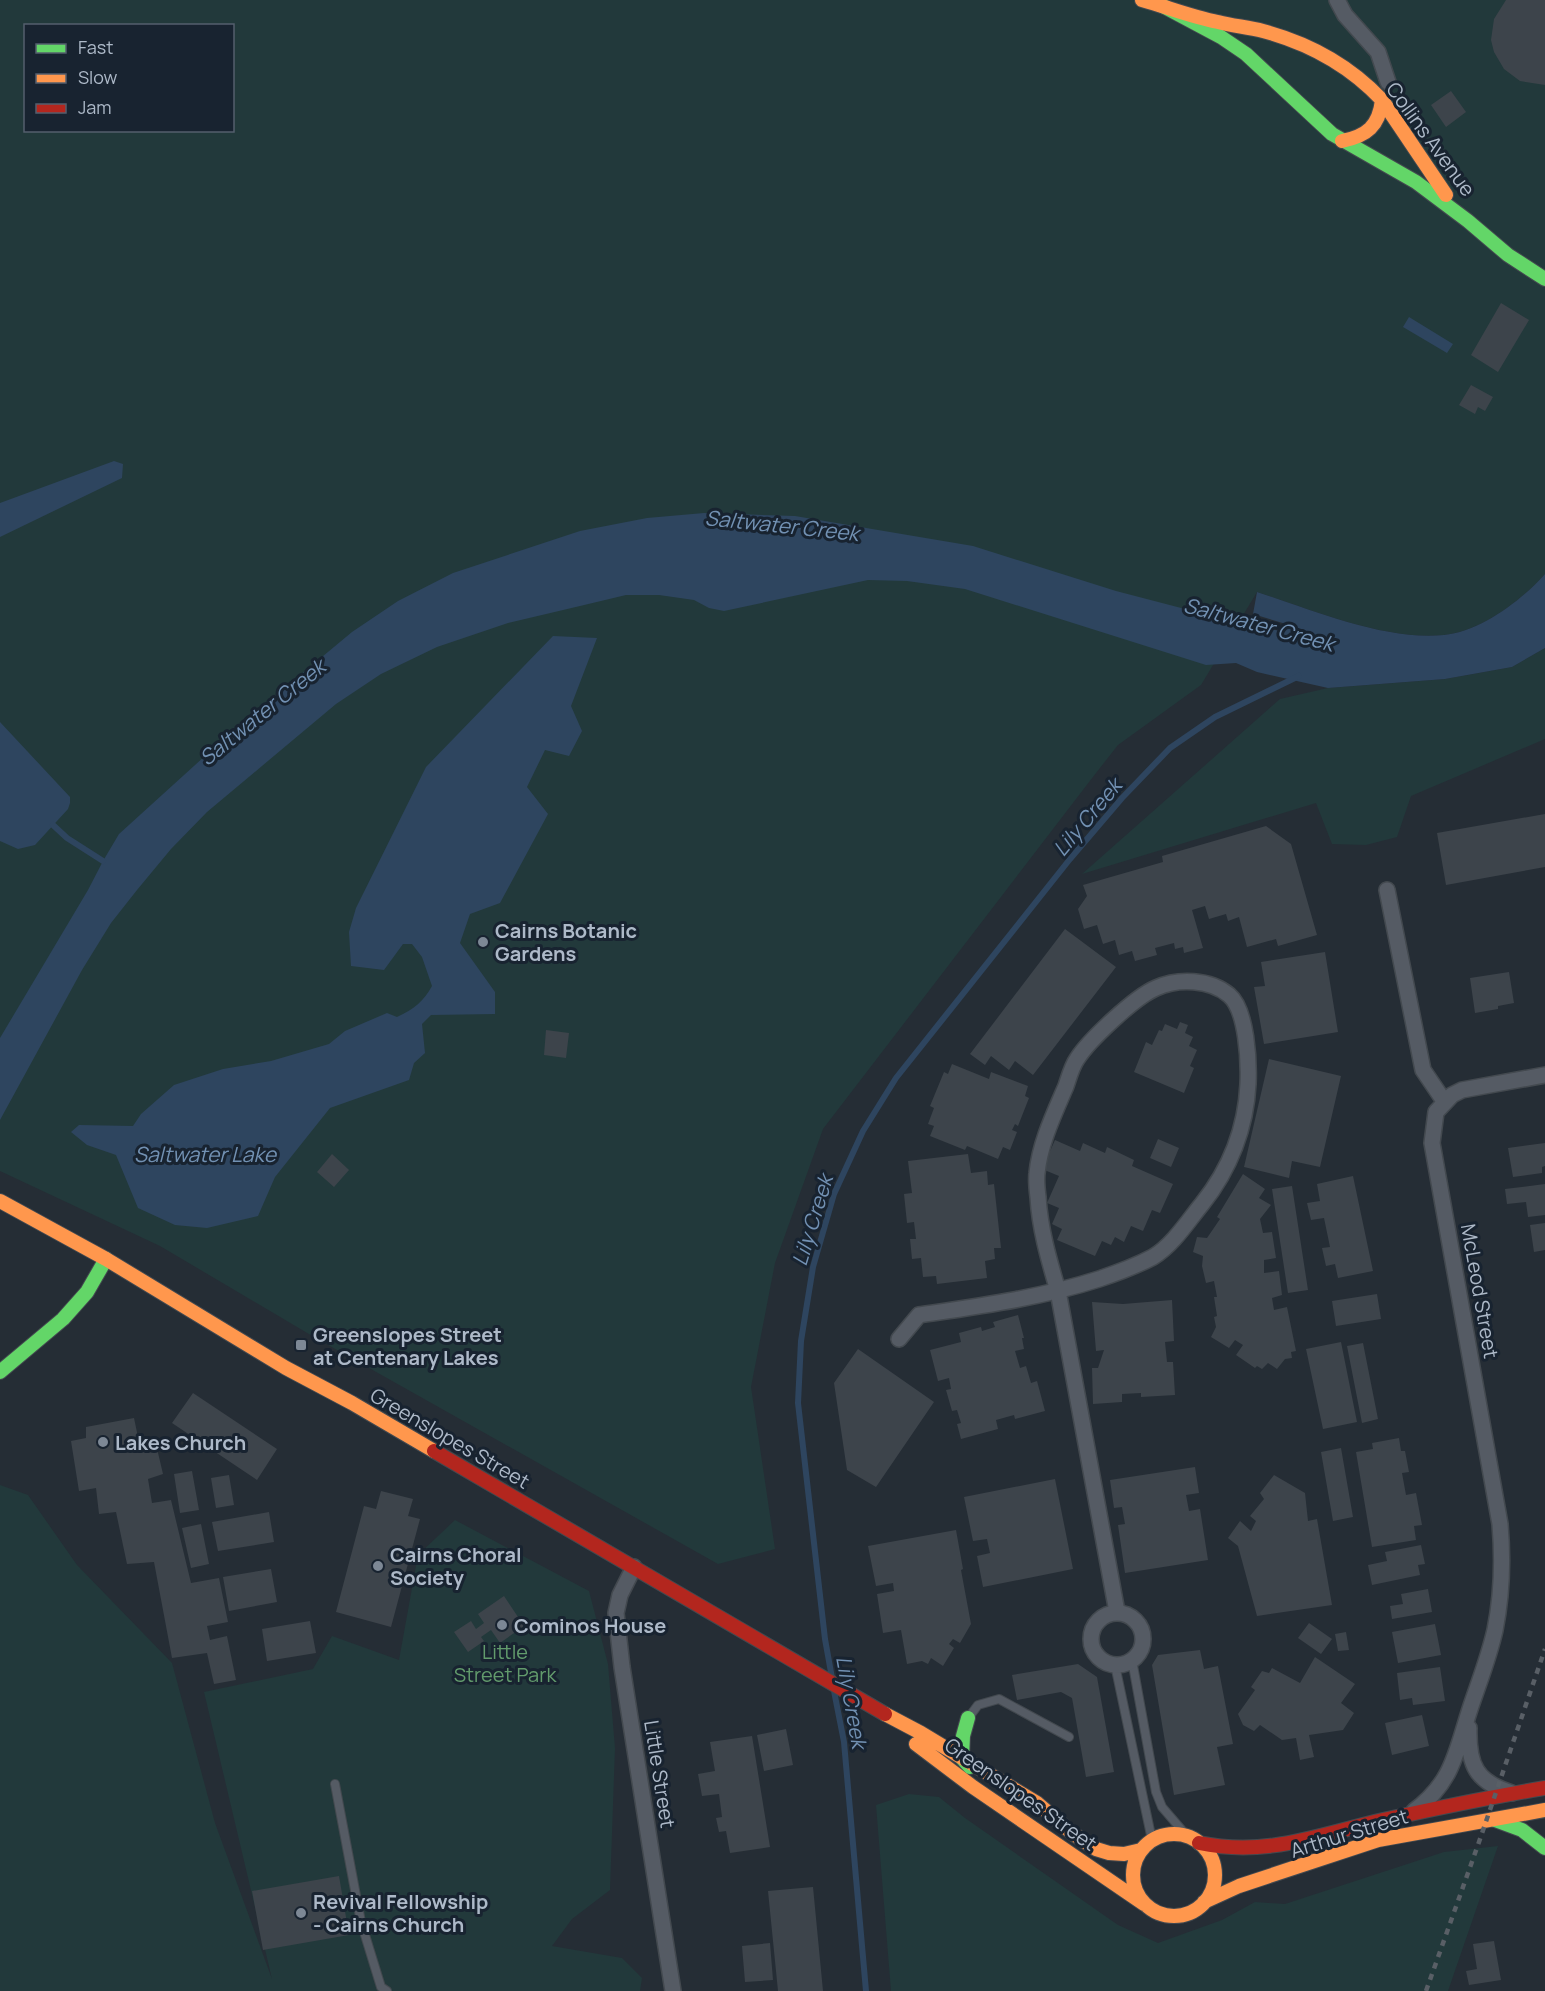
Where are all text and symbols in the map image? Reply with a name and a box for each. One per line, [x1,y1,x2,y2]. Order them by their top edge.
legend [24,24,234,132]
text: Fast [78,35,113,59]
text: Slow [78,65,118,89]
street label: Collins Avenue [1380,76,1482,202]
text: Jam [78,95,112,119]
water label: Saltwater Creek [704,503,863,547]
water label: Saltwater Creek [1181,590,1340,658]
water label: Saltwater Creek [193,651,333,771]
water label: Lily Creek [1046,770,1129,862]
place label: Cairns Botanic Gardens [495,917,637,967]
marker: Cairns Botanic Gardens [476,935,490,949]
water label: Saltwater Lake [134,1140,278,1168]
water label: Lily Creek [785,1169,840,1269]
street label: McLeod Street [1455,1222,1505,1360]
place label: Greenslopes Street at Centenary Lakes [313,1321,502,1371]
marker: Greenslopes Street at Centenary Lakes [294,1338,308,1352]
street label: Greenslopes Street [365,1381,535,1495]
place label: Lakes Church [115,1429,246,1456]
marker: Lakes Church [96,1435,110,1449]
place label: Cairns Choral Society [390,1541,522,1591]
marker: Cairns Choral Society [371,1559,385,1573]
place label: Cominos House [514,1612,666,1639]
marker: Cominos House [495,1618,509,1632]
park label: Little Street Park [454,1638,557,1688]
water label: Lily Creek [830,1654,874,1753]
street label: Little Street [638,1718,682,1830]
street label: Greenslopes Street [940,1731,1102,1857]
street label: Arthur Street [1287,1802,1411,1864]
place label: Revival Fellowship - Cairns Church [313,1888,488,1938]
marker: Revival Fellowship - Cairns Church [294,1906,308,1920]

